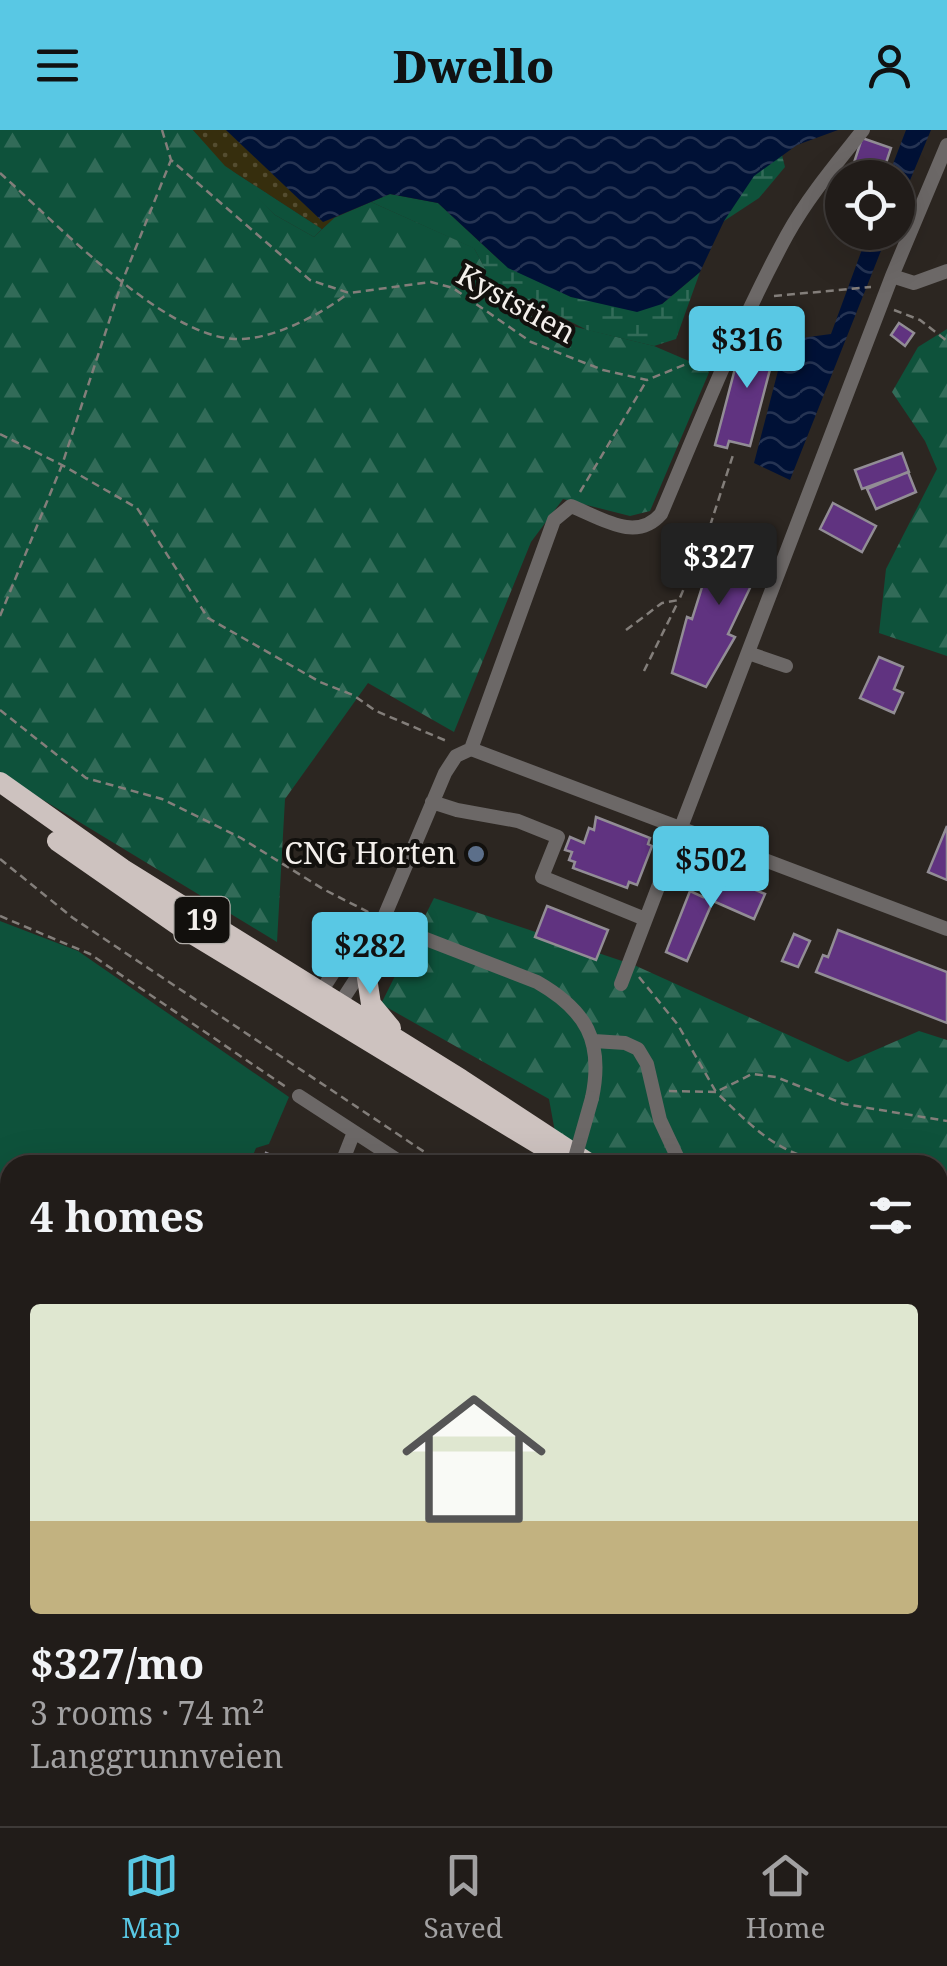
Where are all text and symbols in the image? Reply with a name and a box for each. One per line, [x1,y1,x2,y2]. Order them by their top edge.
text: Dwello [393,35,554,96]
icon: menu [30,38,85,93]
icon: person [862,38,917,93]
map controls [825,160,915,250]
button: locate [825,160,915,250]
street label: Kyststien [450,253,584,352]
pin: $316 [688,306,806,391]
text: $316 [711,317,783,360]
pin: $327 [660,523,778,608]
text: $327 [683,534,755,577]
pin: $502 [652,826,770,911]
place label: CNG Horten [284,832,456,873]
text: $502 [675,837,747,880]
marker: CNG Horten [465,843,487,865]
road number: 19 [174,897,230,943]
pin: $282 [311,912,429,997]
text: $282 [334,923,406,966]
text: 4 homes [30,1187,204,1244]
icon: filters [863,1188,918,1243]
icon: home [384,1369,564,1549]
text: $327/mo [30,1634,204,1691]
text: 3 rooms · 74 m² [30,1691,265,1734]
text: Langgrunnveien [30,1734,283,1777]
tab: Map [121,1848,181,1946]
tab: Saved [424,1848,503,1946]
tab: Home [746,1848,826,1946]

